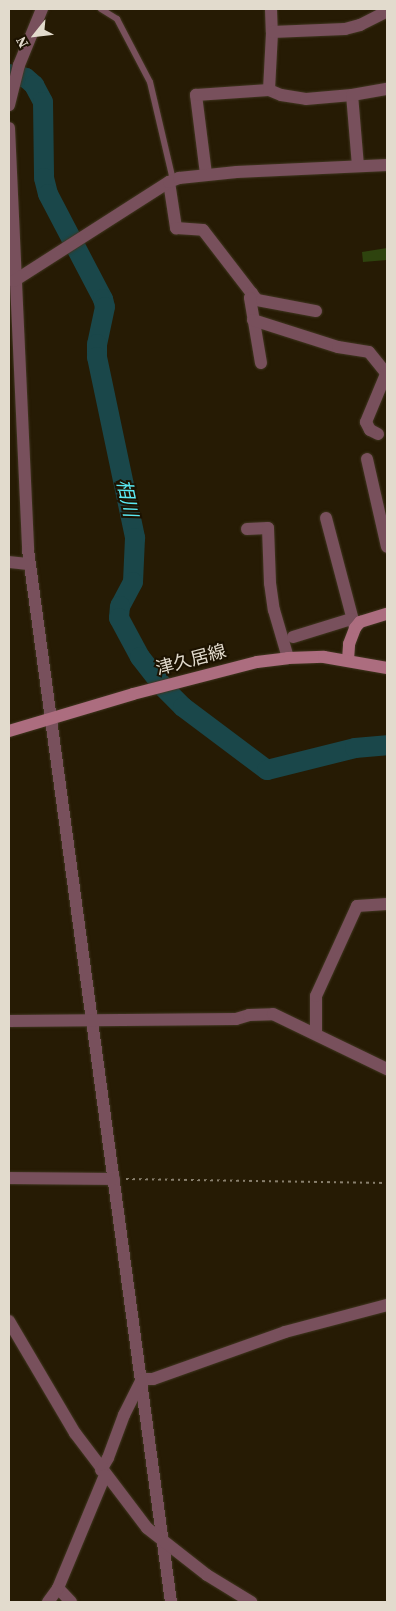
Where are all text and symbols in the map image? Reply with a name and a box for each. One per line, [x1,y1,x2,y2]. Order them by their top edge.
north arrow [10,10,60,60]
text: N [11,33,33,52]
water label: 相川 [112,477,142,519]
street label: 津久居線 [153,640,229,680]

